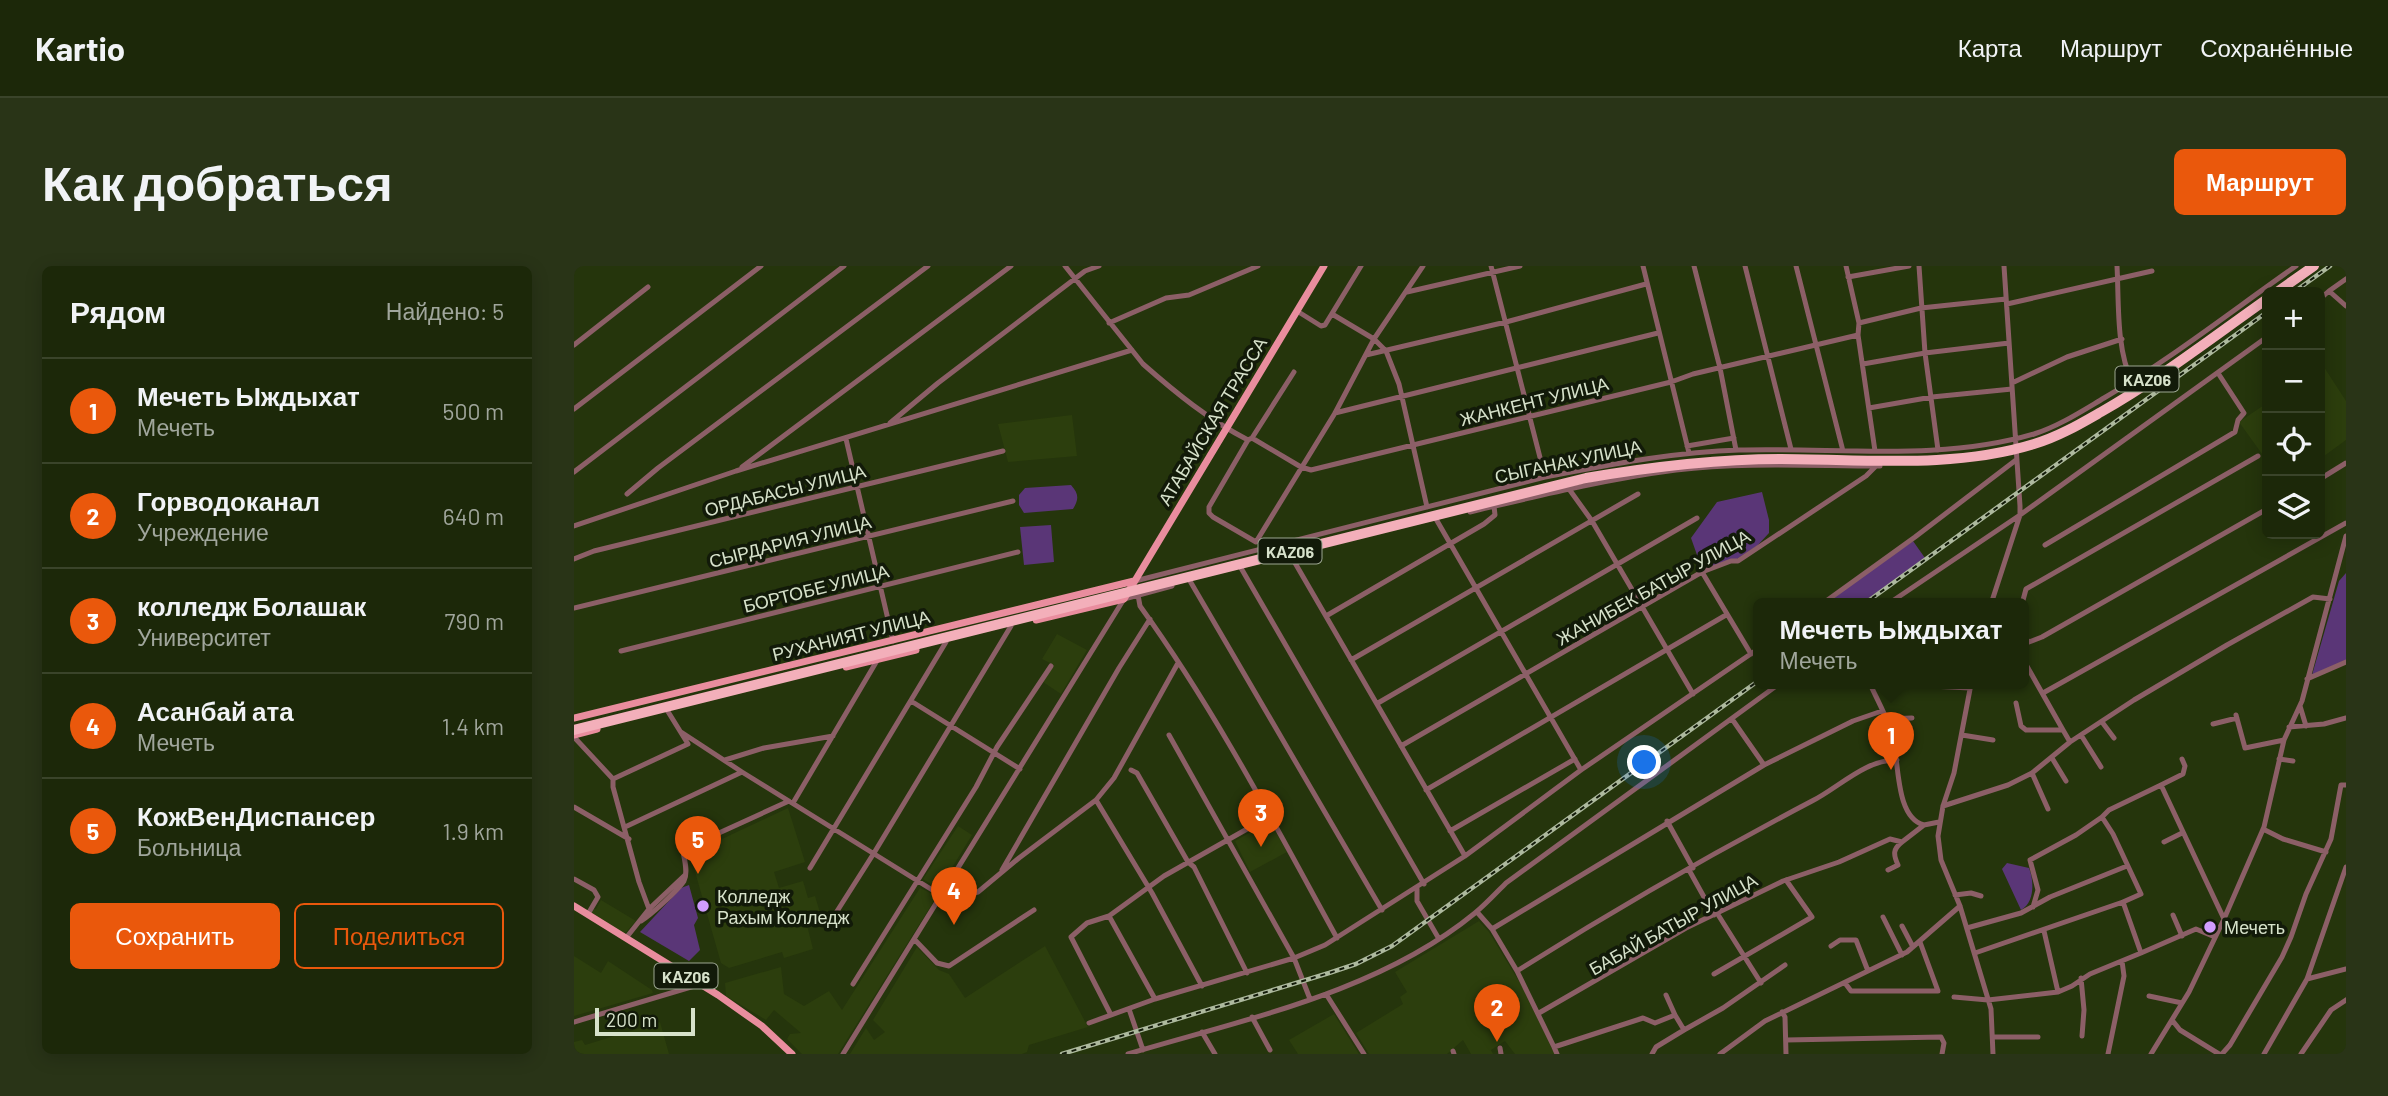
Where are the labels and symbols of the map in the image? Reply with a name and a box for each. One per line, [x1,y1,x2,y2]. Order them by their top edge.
street label: АТАБАЙСКАЯ ТРАССА [1153,333,1271,509]
road number: KАZ06 [2116,366,2178,391]
street label: ЖАНКЕНТ УЛИЦА [1457,372,1611,430]
street label: СЫГАНАК УЛИЦА [1493,435,1643,487]
street label: ОРДАБАСЫ УЛИЦА [702,459,868,521]
street label: СЫРДАРИЯ УЛИЦА [707,510,873,572]
street label: ЖАНИБЕК БАТЫР УЛИЦА [1552,525,1754,649]
road number: KАZ06 [1258,538,1322,564]
street label: БОРТОБЕ УЛИЦА [741,559,891,617]
street label: РУХАНИЯТ УЛИЦА [770,605,932,665]
pin: 1 [1868,712,1914,770]
your location [1627,745,1661,779]
pin: 3 [1238,789,1284,847]
pin: 5 [675,816,721,874]
pin: 4 [931,867,977,925]
street label: БАБАЙ БАТЫР УЛИЦА [1585,869,1761,979]
place label: Колледж Рахым Колледж [717,885,850,928]
marker: Колледж Рахым Колледж [695,898,711,914]
place label: Мечеть [2224,916,2285,938]
marker: Мечеть [2202,919,2218,935]
road number: KАZ06 [654,964,718,988]
pin: 2 [1474,984,1520,1042]
scale bar [595,1005,695,1037]

